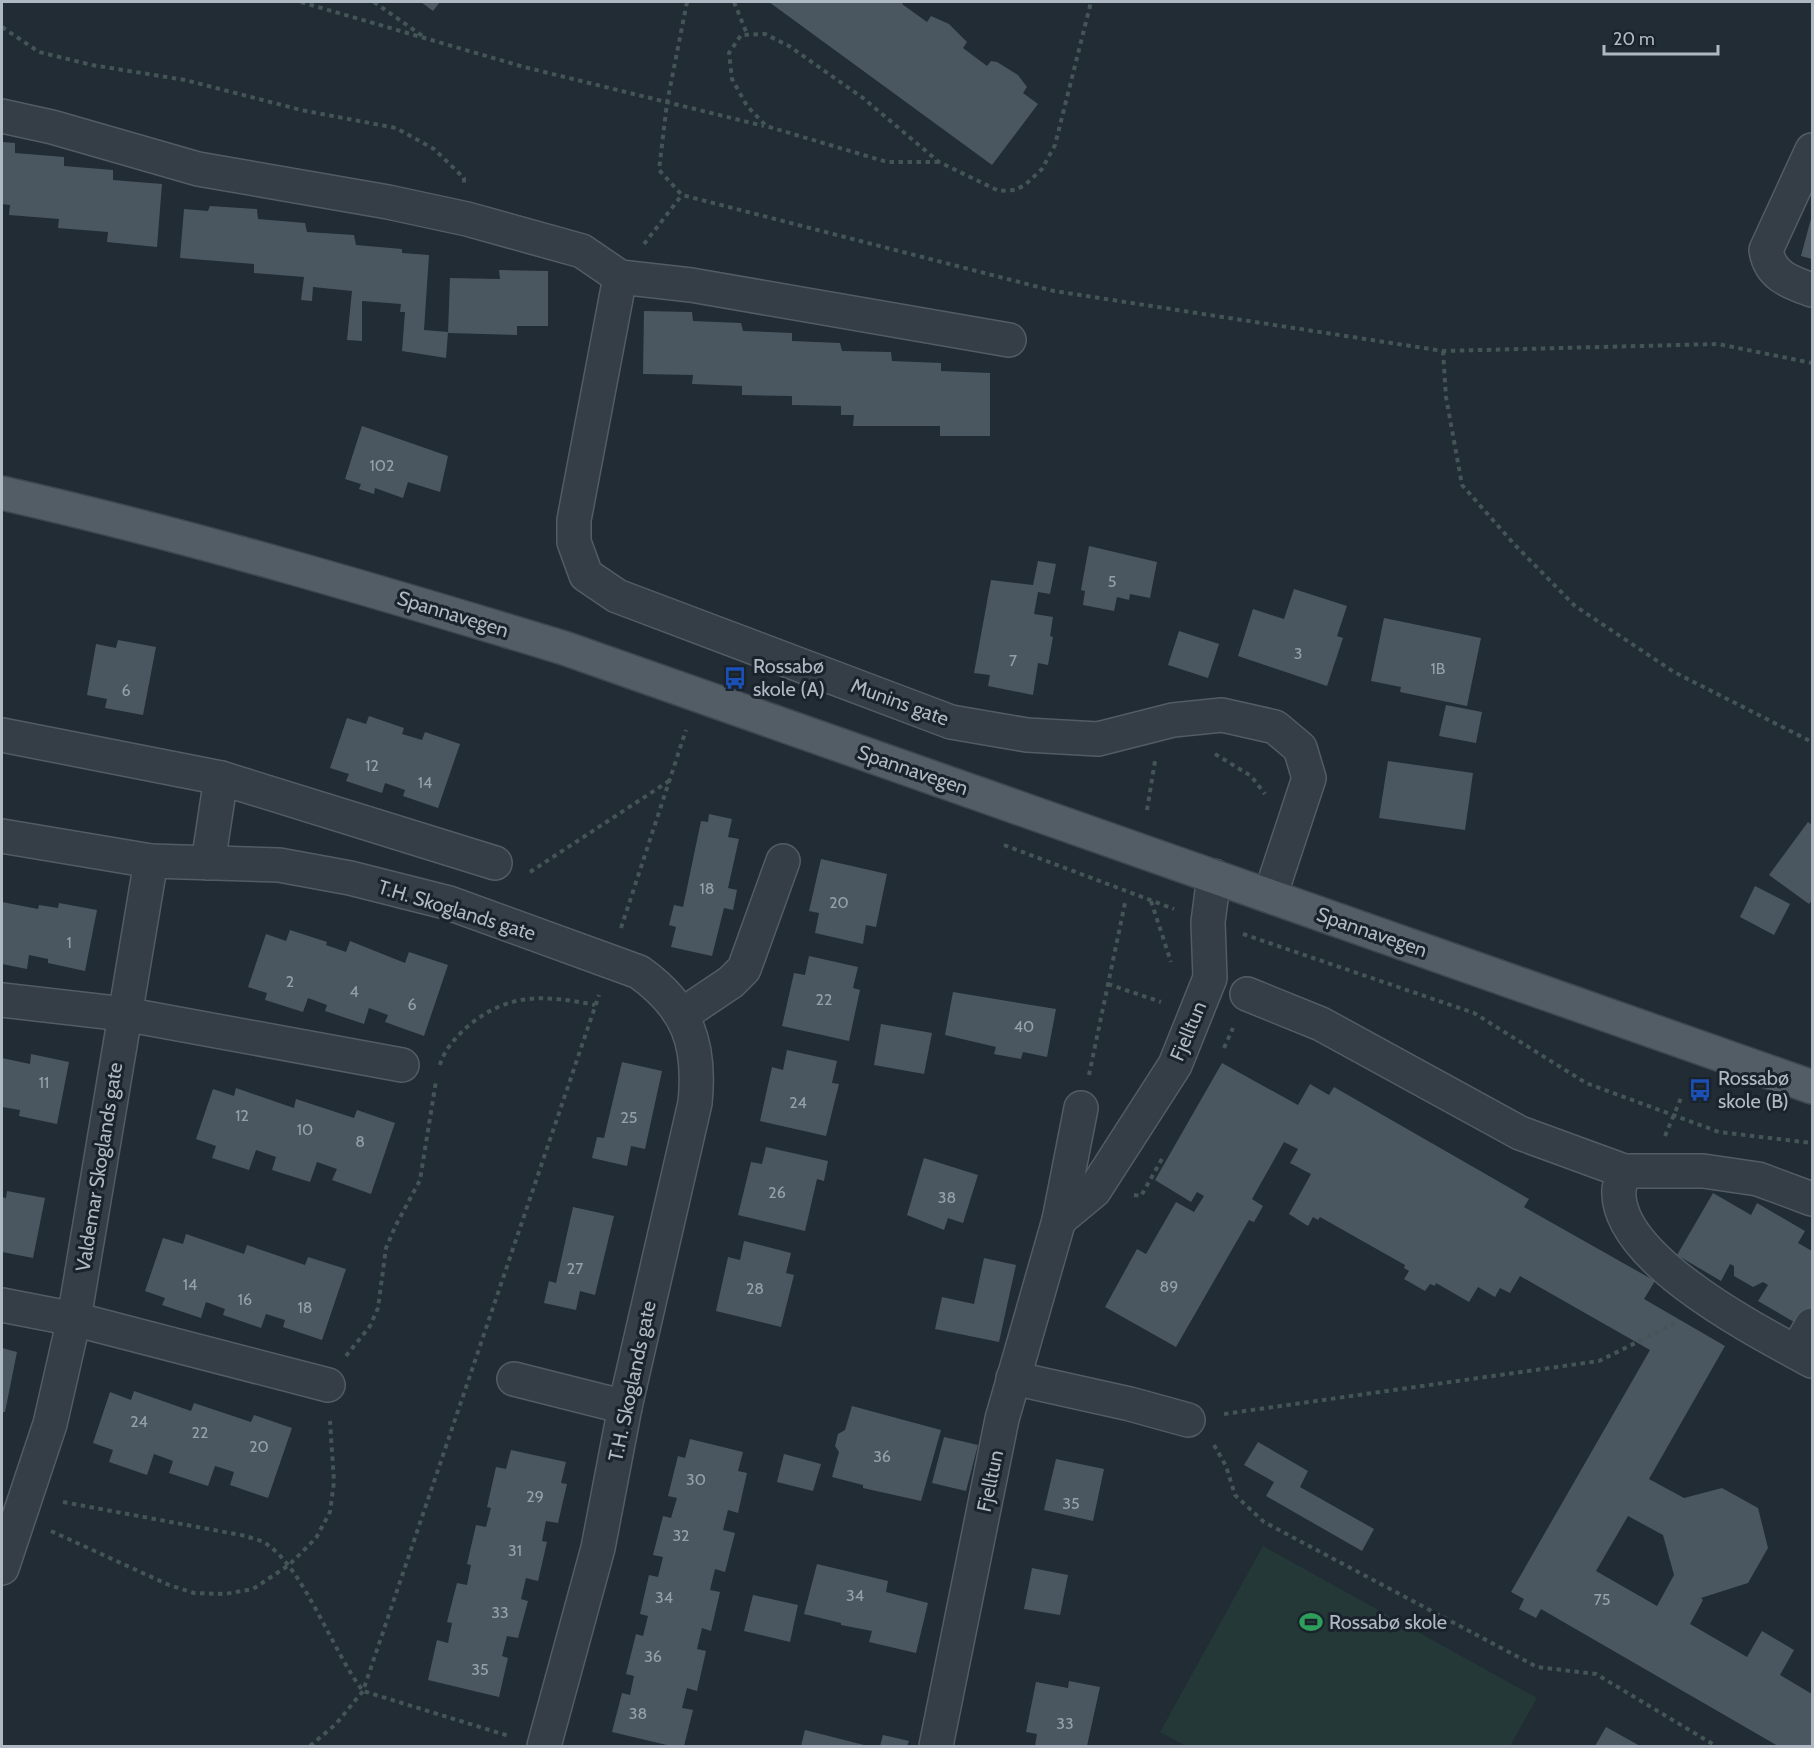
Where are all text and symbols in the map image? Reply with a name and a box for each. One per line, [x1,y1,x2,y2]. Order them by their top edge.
scale bar [1604,18,1718,56]
text: 20 m [1613,28,1655,50]
house number: 102 [370,456,394,475]
house number: 5 [1108,572,1116,591]
street label: Spannavegen [394,586,512,642]
house number: 3 [1294,644,1302,663]
house number: 7 [1009,651,1017,670]
place label: Rossabø skole (A) [753,654,825,701]
house number: 1B [1431,659,1446,678]
bus stop icon: Rossabø skole (A) [722,665,748,691]
street label: Munins gate [848,673,952,731]
house number: 6 [121,681,131,700]
street label: Spannavegen [855,740,971,800]
house number: 12 [365,756,379,775]
house number: 14 [418,773,432,792]
street label: T.H. Skoglands gate [375,875,539,945]
house number: 18 [700,879,714,898]
house number: 20 [829,893,849,912]
street label: Spannavegen [1314,902,1430,962]
house number: 1 [66,933,72,952]
house number: 2 [286,972,294,991]
house number: 4 [349,982,359,1001]
house number: 22 [816,990,832,1009]
house number: 6 [407,995,417,1014]
street label: Fjelltun [1165,998,1211,1064]
house number: 40 [1014,1017,1034,1036]
street label: Valdemar Skoglands gate [71,1061,127,1273]
place label: Rossabø skole (B) [1718,1066,1789,1113]
house number: 11 [39,1073,49,1092]
bus stop icon: Rossabø skole (B) [1687,1077,1713,1103]
house number: 24 [789,1093,807,1112]
house number: 12 [235,1106,249,1125]
house number: 25 [620,1108,638,1127]
house number: 10 [297,1120,313,1139]
house number: 8 [355,1132,365,1151]
house number: 26 [768,1183,786,1202]
house number: 38 [938,1188,956,1207]
house number: 27 [567,1259,583,1278]
house number: 14 [183,1275,197,1294]
house number: 89 [1160,1277,1178,1296]
house number: 28 [746,1279,764,1298]
house number: 16 [238,1290,252,1309]
house number: 18 [298,1298,312,1317]
street label: T.H. Skoglands gate [603,1299,661,1463]
house number: 24 [130,1412,148,1431]
house number: 22 [192,1423,208,1442]
house number: 20 [249,1437,269,1456]
house number: 36 [873,1447,891,1466]
street label: Fjelltun [972,1448,1008,1514]
house number: 30 [686,1470,706,1489]
house number: 29 [526,1487,544,1506]
house number: 35 [1062,1494,1080,1513]
house number: 32 [672,1526,690,1545]
house number: 31 [508,1541,522,1560]
house number: 34 [846,1586,864,1605]
house number: 34 [655,1588,673,1607]
house number: 75 [1594,1590,1610,1609]
house number: 33 [491,1603,509,1622]
sports icon: Rossabø skole [1298,1609,1324,1635]
place label: Rossabø skole [1329,1610,1447,1634]
house number: 36 [644,1647,662,1666]
house number: 35 [471,1660,489,1679]
house number: 38 [629,1704,647,1723]
house number: 33 [1056,1714,1074,1733]

